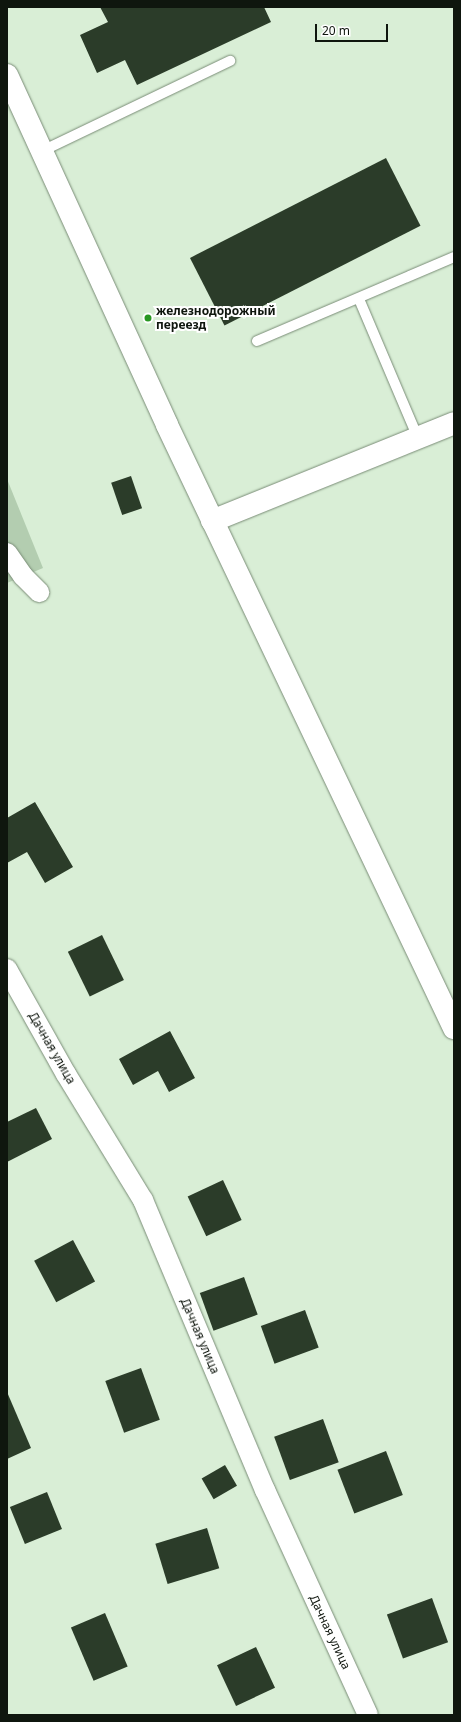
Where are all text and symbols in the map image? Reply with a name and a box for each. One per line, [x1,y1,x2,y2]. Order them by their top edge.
scale bar [317,16,390,42]
text: 20 m [322,22,350,39]
place label: железнодорожный переезд [156,304,276,332]
marker: железнодорожный переезд [143,313,153,323]
street label: Дачная улица [26,1010,78,1086]
street label: Дачная улица [178,1296,222,1376]
street label: Дачная улица [306,1592,354,1672]

